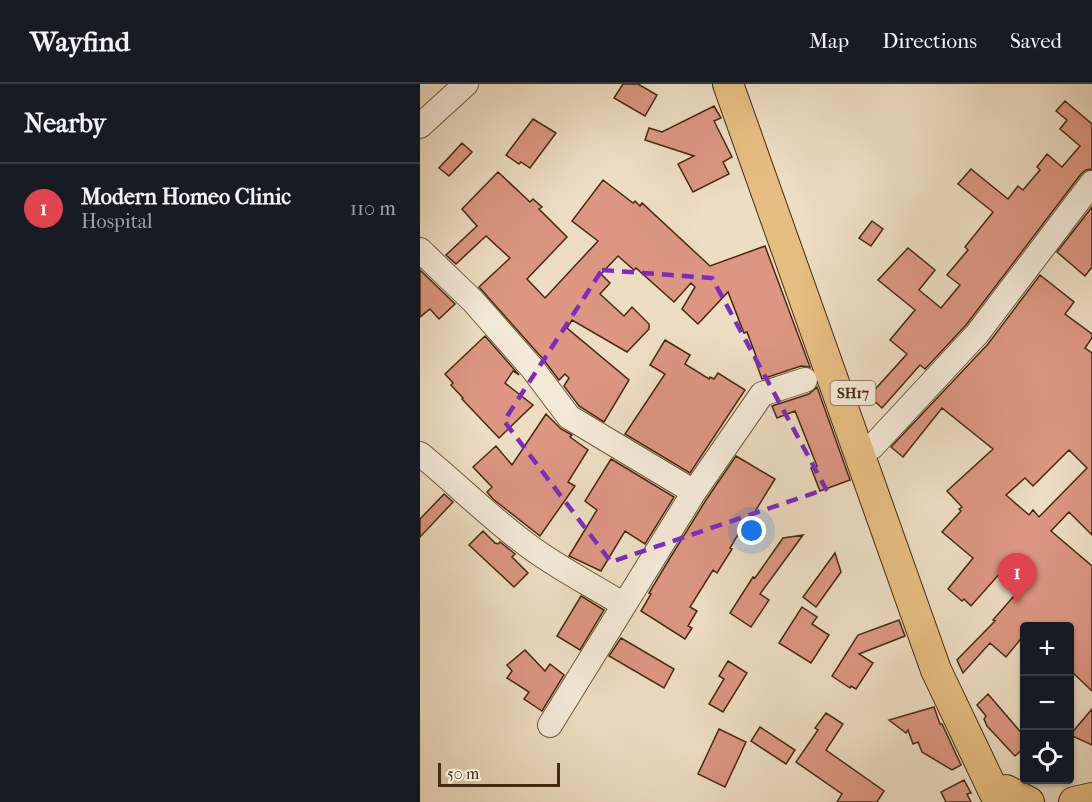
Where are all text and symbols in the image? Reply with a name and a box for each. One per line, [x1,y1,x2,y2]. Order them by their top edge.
text: Wayfind [30,25,130,58]
text: Map [809,29,849,53]
text: Directions [882,29,977,53]
text: Saved [1010,29,1062,53]
text: Nearby [24,108,106,139]
text: Modern Homeo Clinic [81,184,291,210]
text: 1 [40,197,47,220]
text: 110 m [350,197,396,220]
text: Hospital [81,210,153,233]
road number: SH17 [830,381,876,405]
your location [737,516,766,545]
pin: 1 [998,554,1036,603]
map controls [1020,622,1074,784]
button: + [1020,622,1074,676]
button: − [1020,676,1074,730]
button: locate [1020,730,1074,784]
scale bar [438,760,560,788]
text: 50 m [447,764,479,783]

